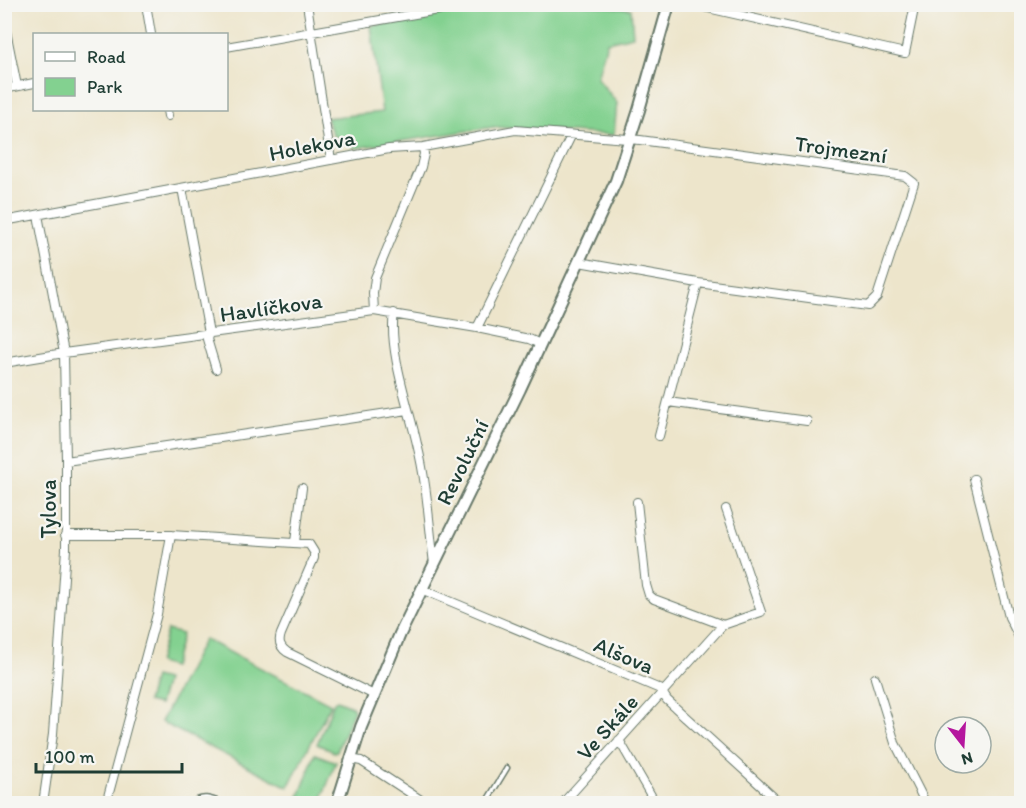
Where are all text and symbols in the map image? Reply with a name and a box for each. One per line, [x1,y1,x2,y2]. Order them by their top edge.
legend [33,33,228,111]
text: Road [87,46,126,68]
text: Park [87,76,122,98]
street label: Holekova [267,124,358,167]
street label: Trojmezní [793,130,889,169]
street label: Havlíčkova [218,287,325,328]
street label: Revoluční [430,415,495,509]
street label: Tylova [35,479,62,538]
street label: Alšova [590,631,658,680]
street label: Ve Skále [571,689,644,766]
north arrow [933,715,993,775]
scale bar [36,736,182,774]
text: 100 m [45,746,95,768]
text: N [959,748,975,770]

